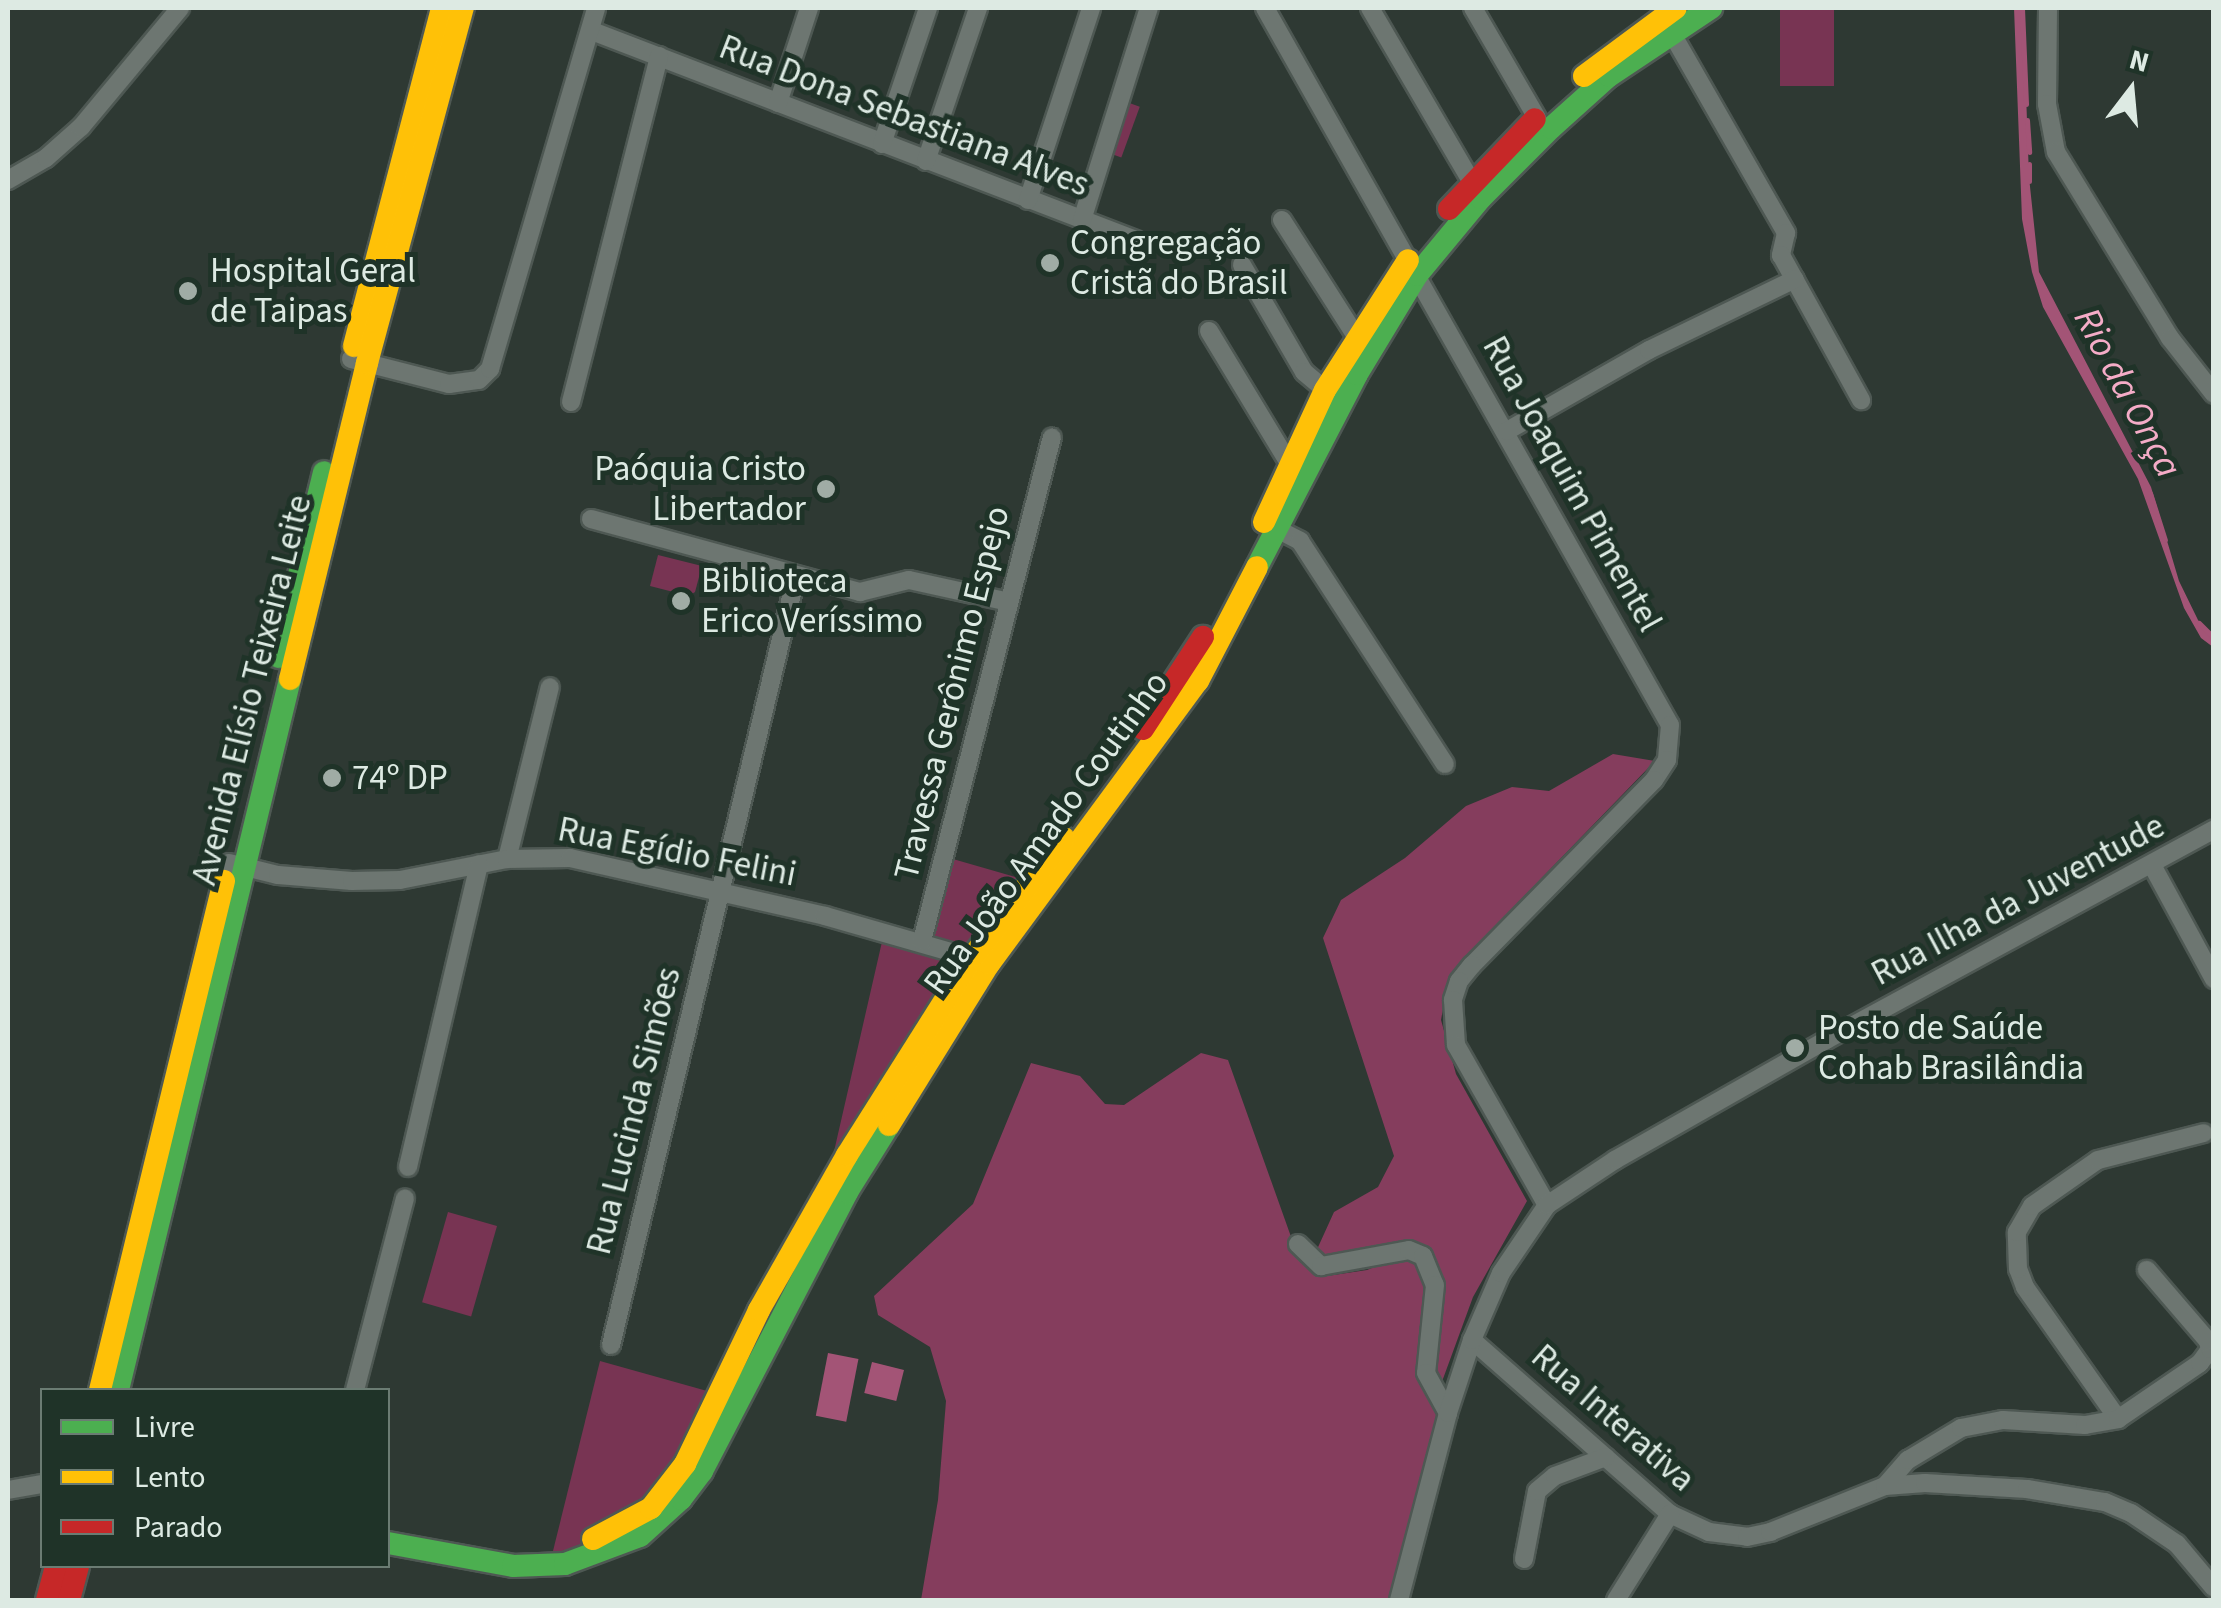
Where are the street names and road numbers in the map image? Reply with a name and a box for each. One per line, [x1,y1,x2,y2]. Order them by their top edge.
street label: Rua Dona Sebastiana Alves [713,26,1095,206]
street label: Rua Joaquim Pimentel [1473,329,1671,639]
street label: Avenida Elísio Teixeira Leite [183,491,321,889]
street label: Travessa Gerônimo Espejo [885,502,1019,884]
street label: Rua João Amado Coutinho [915,663,1177,1003]
street label: Rua Ilha da Juventude [1864,805,2172,995]
street label: Rua Egídio Felini [554,808,800,896]
street label: Rua Lucinda Simões [578,963,690,1259]
street label: Rua Interativa [1523,1336,1703,1500]

